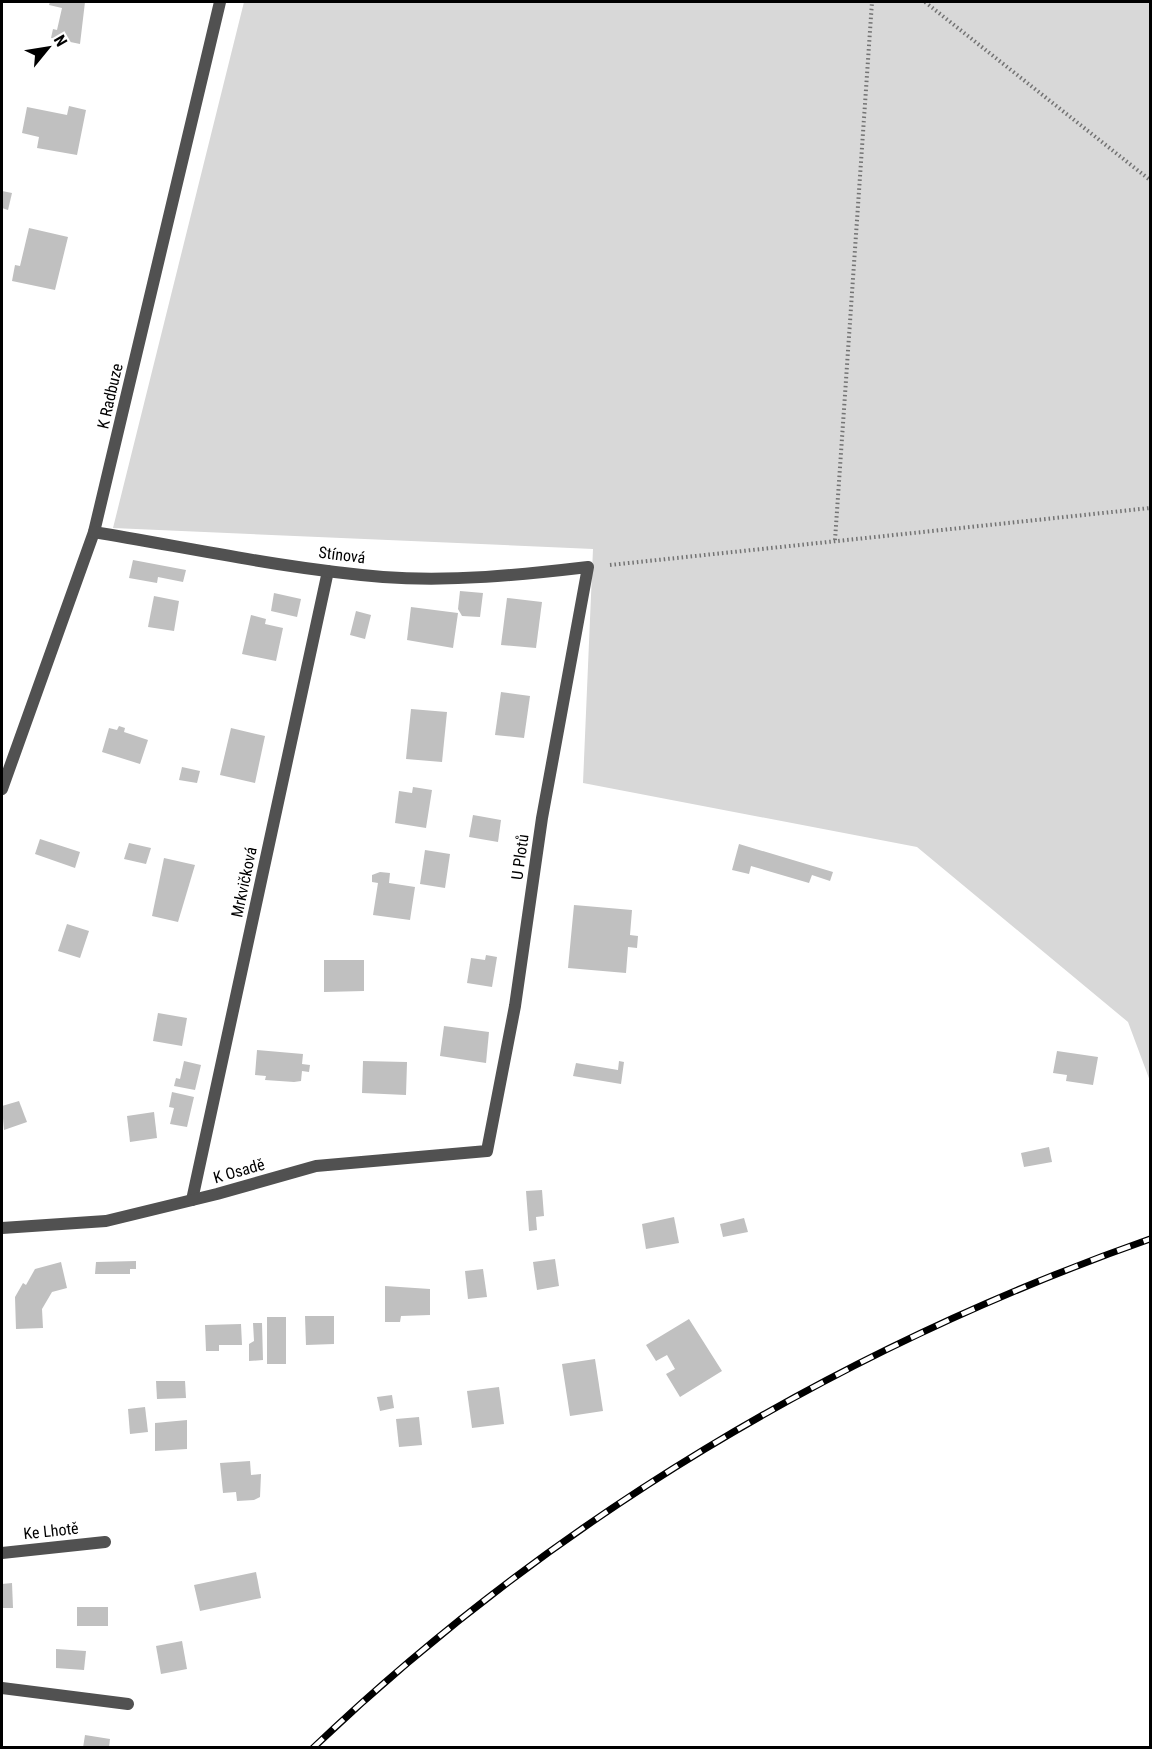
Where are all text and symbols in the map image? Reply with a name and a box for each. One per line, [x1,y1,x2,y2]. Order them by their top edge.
north arrow [18,18,78,78]
text: N [50,32,71,50]
street label: K Radbuze [93,361,127,431]
street label: Stínová [318,543,366,567]
street label: U Plotů [507,833,533,881]
street label: Mrkvičková [227,845,261,919]
street label: K Osadě [211,1155,267,1187]
street label: Ke Lhotě [23,1519,79,1543]

